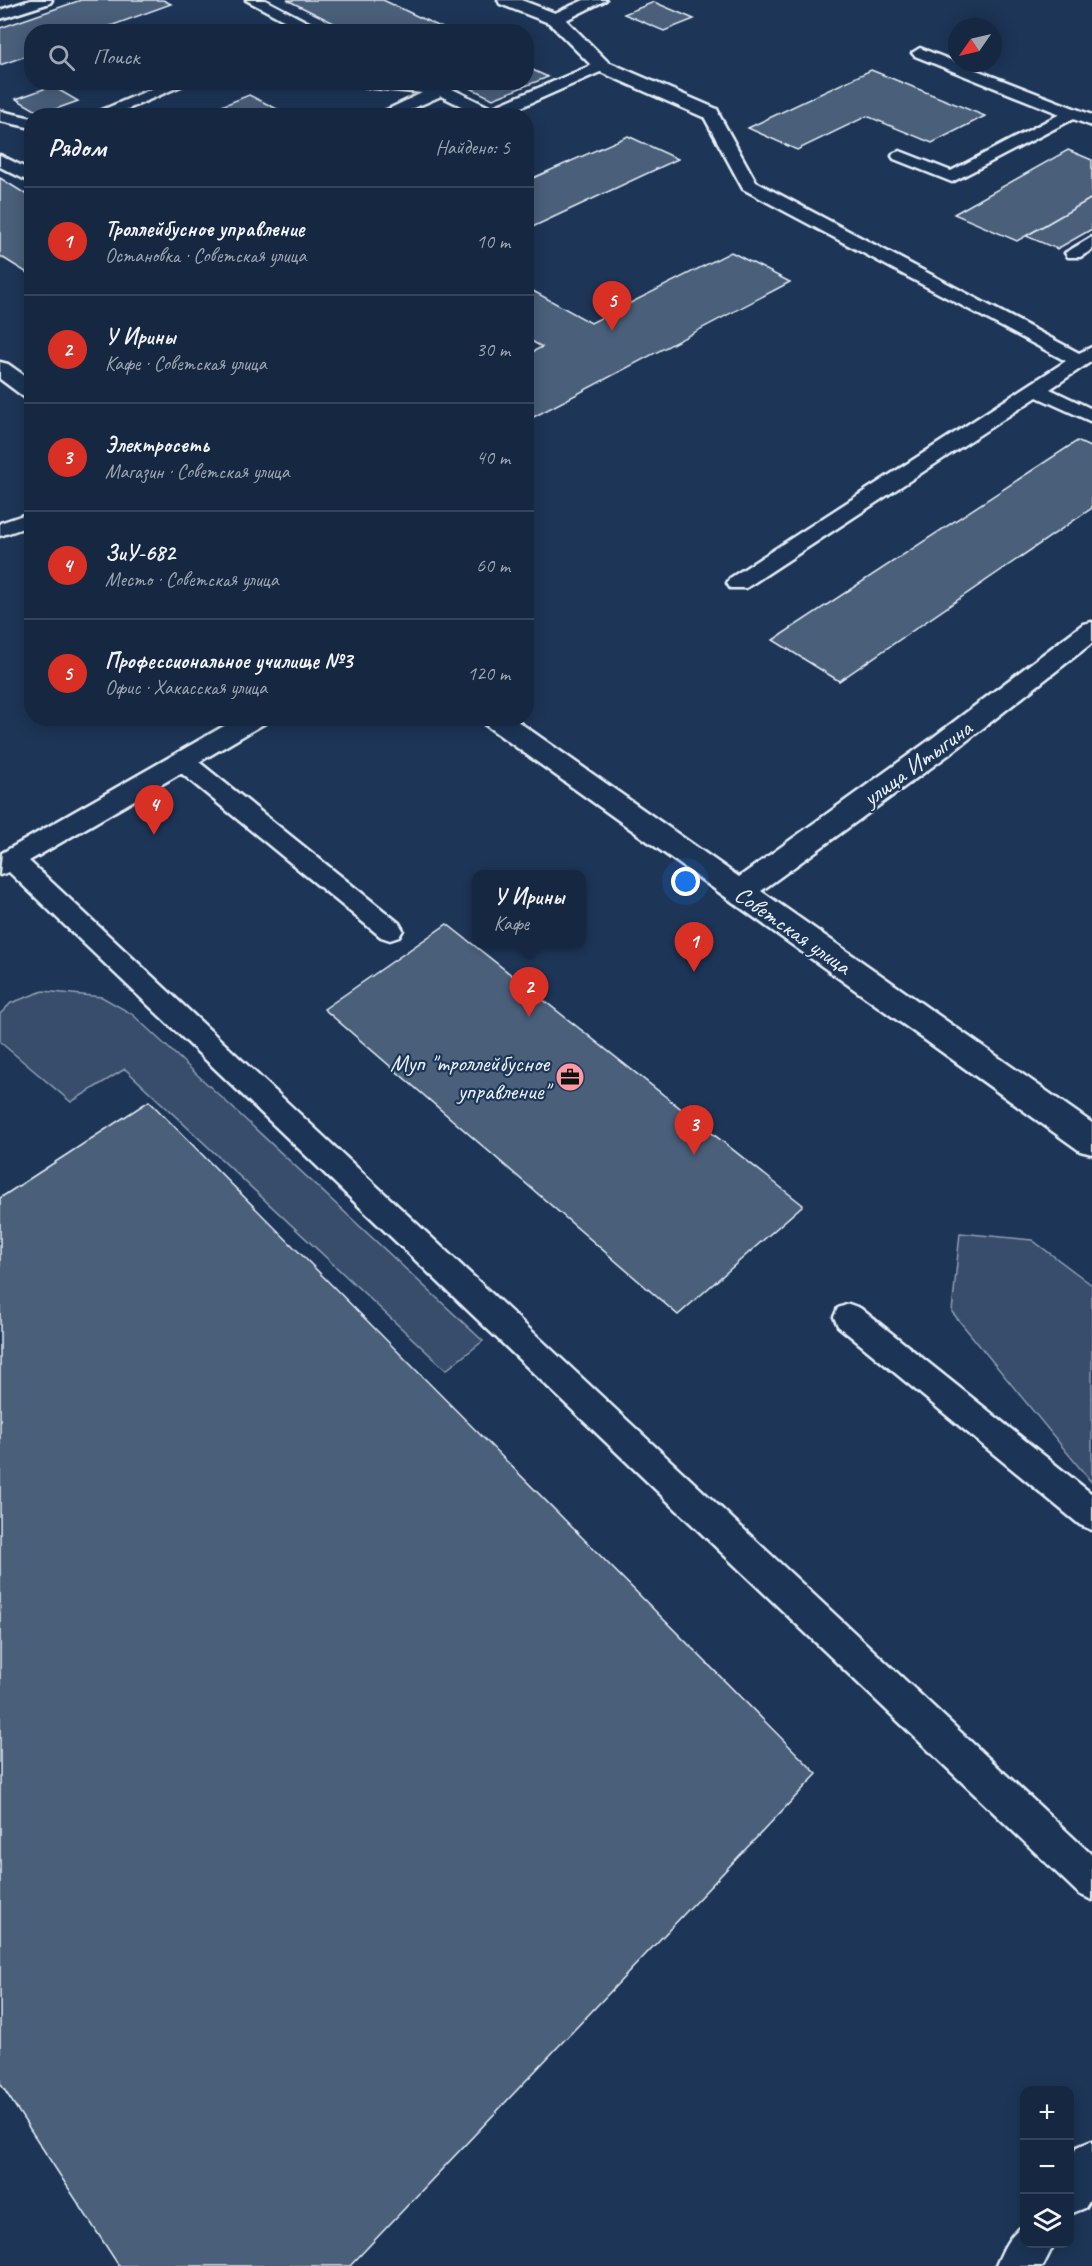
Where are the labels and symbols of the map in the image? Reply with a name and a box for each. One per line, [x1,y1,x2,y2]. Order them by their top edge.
north arrow [948,18,1002,72]
pin: 5 [592,282,632,331]
street label: улица Итыгина [855,712,979,814]
pin: 4 [134,786,174,835]
your location [671,867,700,896]
street label: Советская улица [729,879,858,982]
pin: 1 [674,922,714,972]
pin: 2 [510,968,548,1017]
place label: Муп "троллейбусное управление" [390,1048,554,1106]
office icon: Муп "троллейбусное управление" [554,1061,586,1093]
pin: 3 [674,1106,714,1155]

